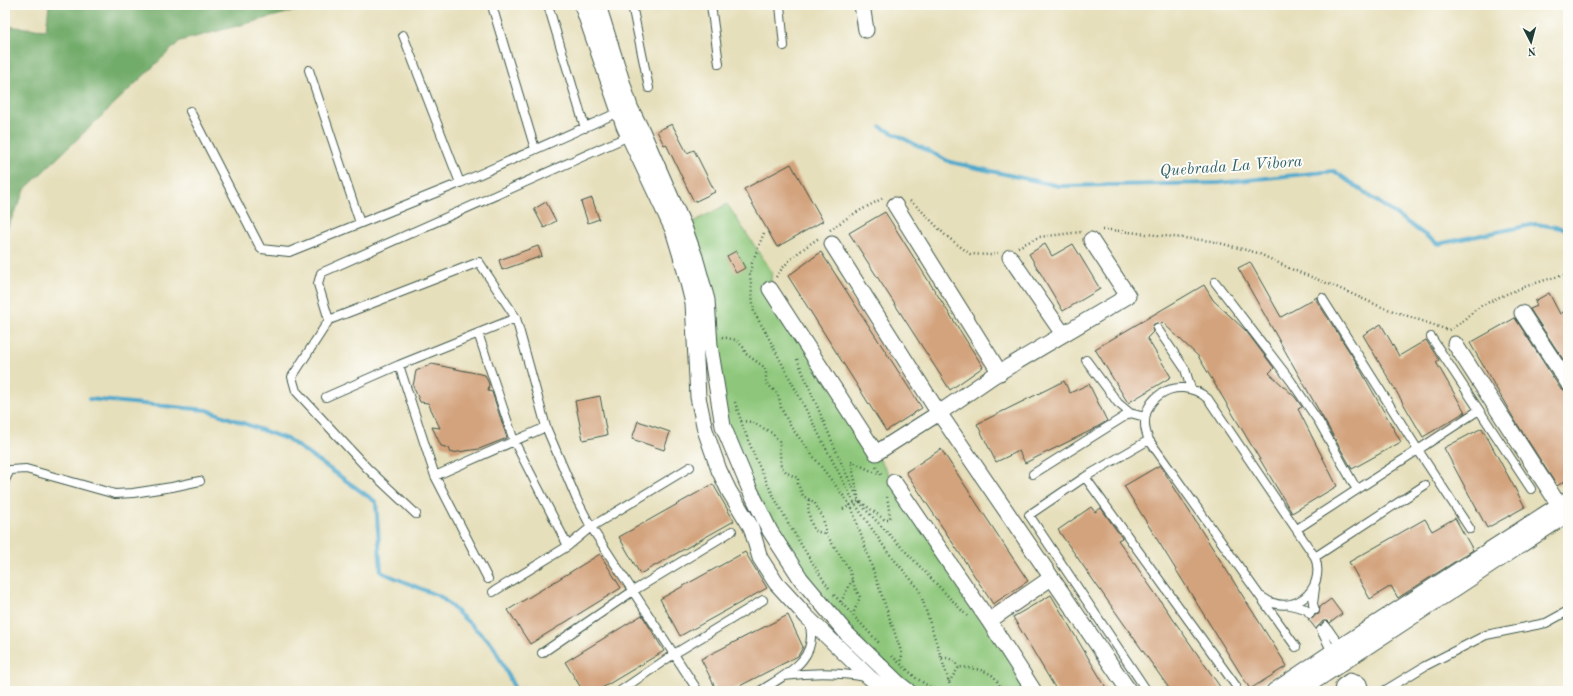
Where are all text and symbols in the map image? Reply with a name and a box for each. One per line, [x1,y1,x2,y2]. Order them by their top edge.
north arrow [1511,22,1551,62]
text: N [1527,45,1537,56]
water label: Quebrada La Vibora [1159,154,1303,180]

